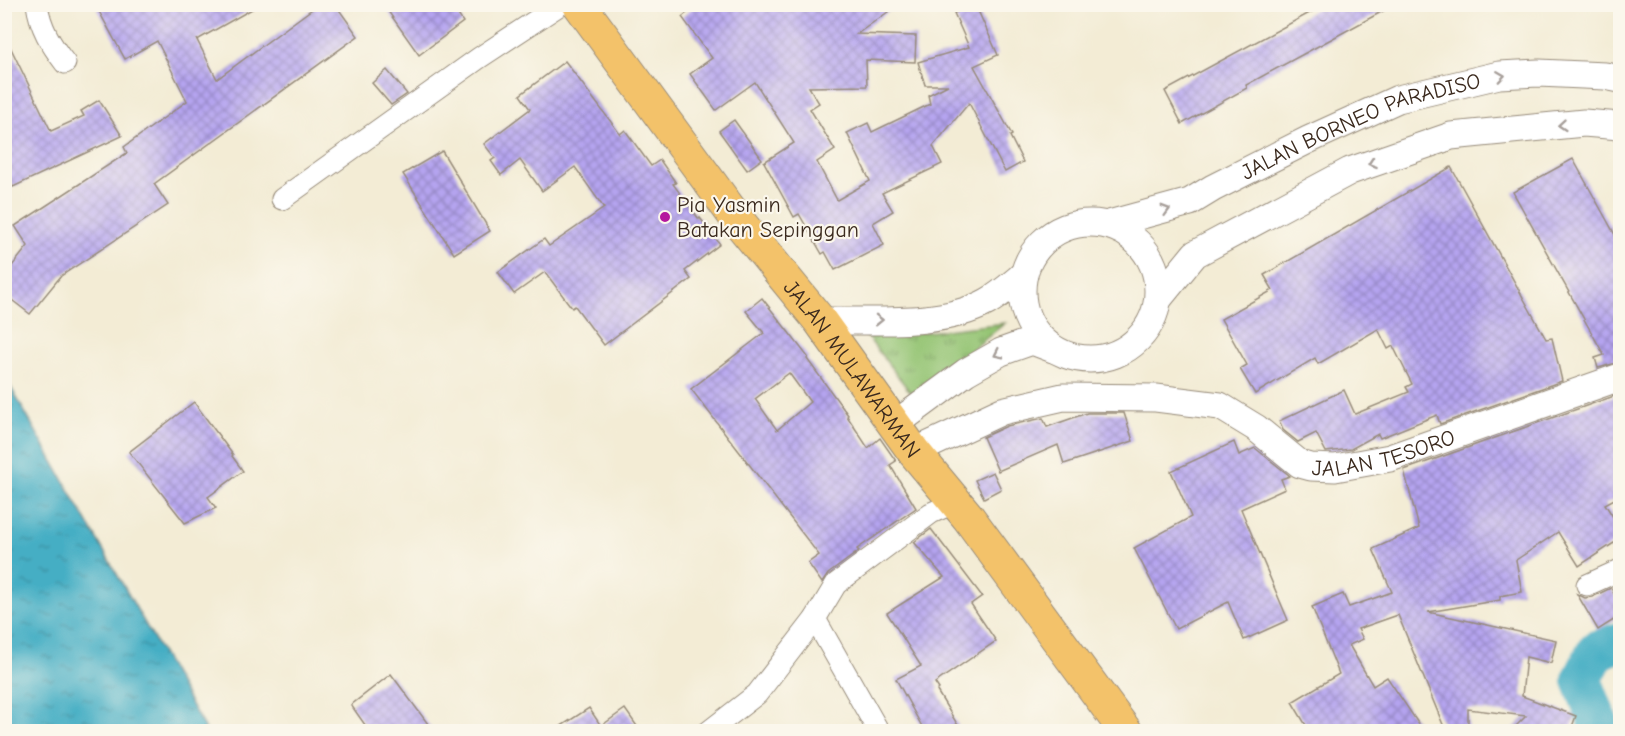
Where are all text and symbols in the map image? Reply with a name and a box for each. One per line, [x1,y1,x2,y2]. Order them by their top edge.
street label: JALAN BORNEO PARADISO [1237,68,1483,186]
one-way arrow [1496,70,1505,82]
one-way arrow [1558,118,1567,131]
one-way arrow [1367,156,1378,168]
place label: Pia Yasmin Batakan Sepinggan [677,192,859,243]
one-way arrow [1161,204,1171,217]
marker: Pia Yasmin Batakan Sepinggan [658,210,672,224]
street label: JALAN MULAWARMAN [778,275,926,463]
one-way arrow [874,314,883,326]
one-way arrow [994,347,1005,359]
street label: JALAN TESORO [1311,424,1459,482]

